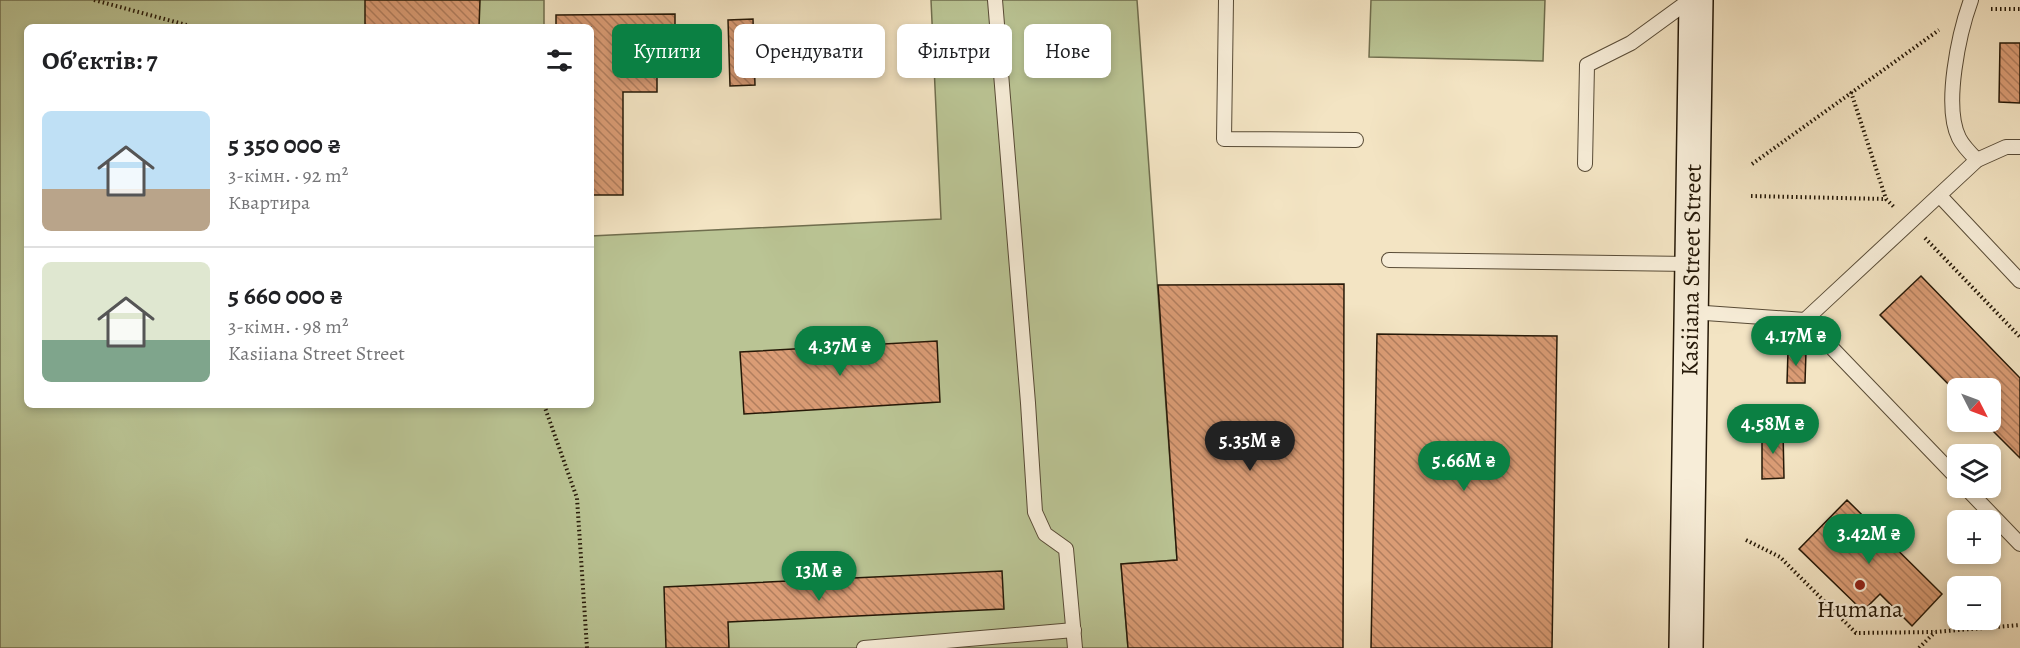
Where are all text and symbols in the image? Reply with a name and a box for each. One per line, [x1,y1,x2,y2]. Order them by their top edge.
chip: Купити [612,24,722,78]
chip: Орендувати [734,24,885,78]
chip: Фільтри [897,24,1012,78]
chip: Нове [1024,24,1111,78]
text: Об’єктів: 7 [42,43,158,78]
icon: filters [543,44,576,77]
text: 5 350 000 ₴ [228,127,341,162]
icon: home [90,135,162,207]
text: 3-кімн. · 92 m² [228,162,348,189]
street label: Kasiiana Street Street [1673,164,1709,376]
text: Квартира [228,189,310,216]
text: 5 660 000 ₴ [228,278,343,313]
icon: home [90,286,162,358]
text: 3-кімн. · 98 m² [228,313,349,340]
pin: 4.17M ₴ [1741,316,1851,367]
text: 4.17M ₴ [1765,322,1827,349]
pin: 4.37M ₴ [785,326,895,377]
text: 4.37M ₴ [808,332,872,359]
text: Kasiiana Street Street [228,340,405,367]
north arrow [1947,378,2001,432]
map controls [1947,378,2001,630]
pin: 4.58M ₴ [1718,404,1828,455]
text: 4.58M ₴ [1741,410,1805,437]
pin: 5.35M ₴ [1195,421,1305,472]
text: 5.35M ₴ [1219,427,1281,454]
pin: 5.66M ₴ [1409,441,1519,492]
button: layers [1947,444,2001,498]
text: 5.66M ₴ [1432,447,1496,474]
button: + [1947,510,2001,564]
pin: 3.42M ₴ [1814,514,1924,565]
text: 3.42M ₴ [1837,520,1901,547]
pin: 13M ₴ [777,551,861,602]
text: 13M ₴ [796,557,842,584]
button: − [1947,576,2001,630]
marker: Humana [1853,578,1867,592]
place label: Humana [1817,593,1904,625]

